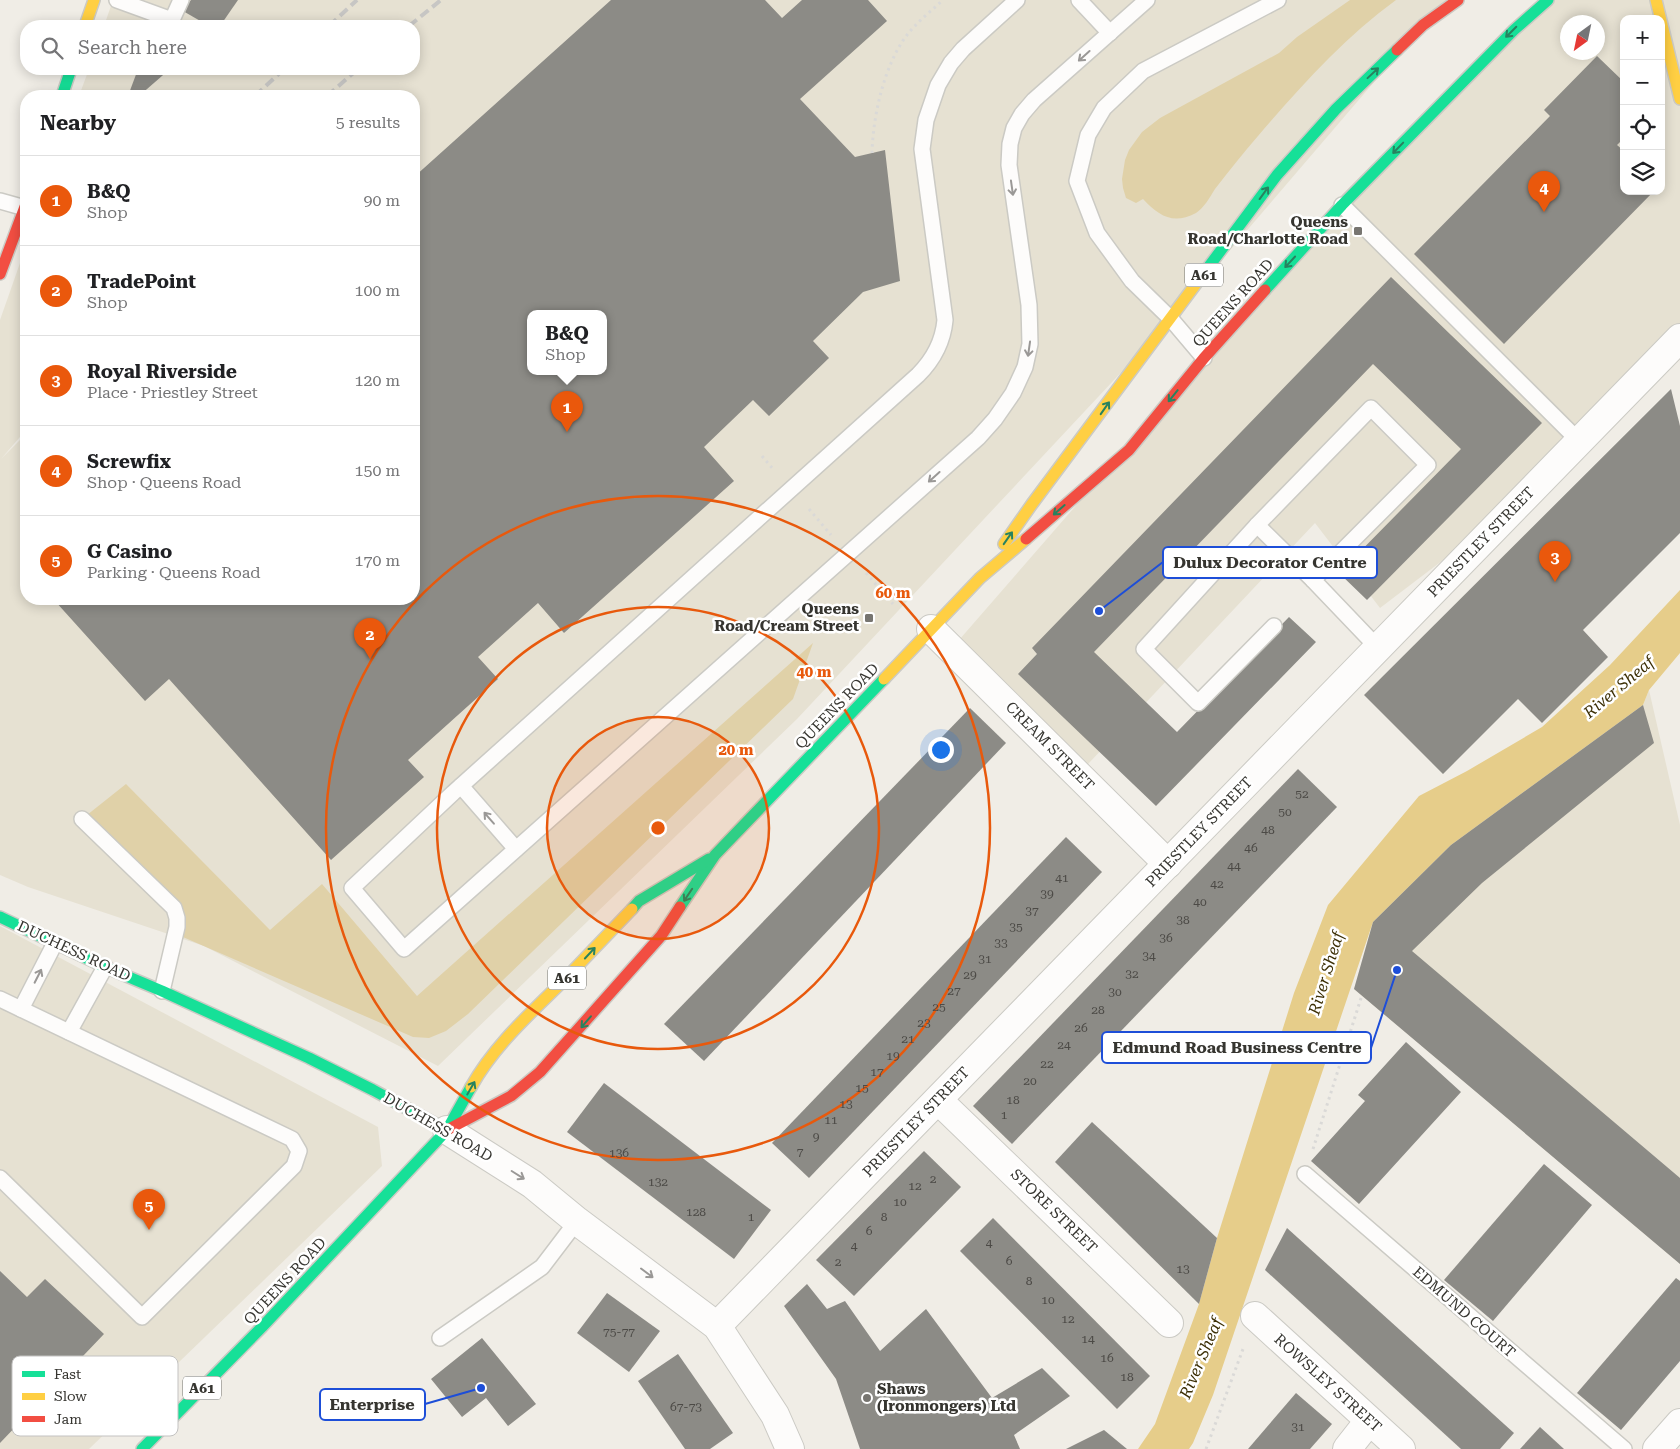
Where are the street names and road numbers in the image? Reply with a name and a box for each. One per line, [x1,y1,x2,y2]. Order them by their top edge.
street label: QUEENS ROAD [1189,255,1277,351]
road number: A61 [1185,264,1223,286]
street label: PRIESTLEY STREET [1424,483,1538,601]
street label: QUEENS ROAD [792,659,882,753]
street label: CREAM STREET [1002,698,1098,794]
street label: PRIESTLEY STREET [1142,773,1256,891]
street label: DUCHESS ROAD [15,917,133,985]
road number: A61 [548,966,586,990]
street label: PRIESTLEY STREET [859,1063,973,1181]
street label: DUCHESS ROAD [380,1089,496,1165]
street label: STORE STREET [1007,1165,1101,1257]
street label: QUEENS ROAD [240,1234,330,1328]
street label: EDMUND COURT [1409,1263,1519,1361]
street label: ROWSLEY STREET [1271,1330,1385,1436]
road number: A61 [183,1376,221,1400]

